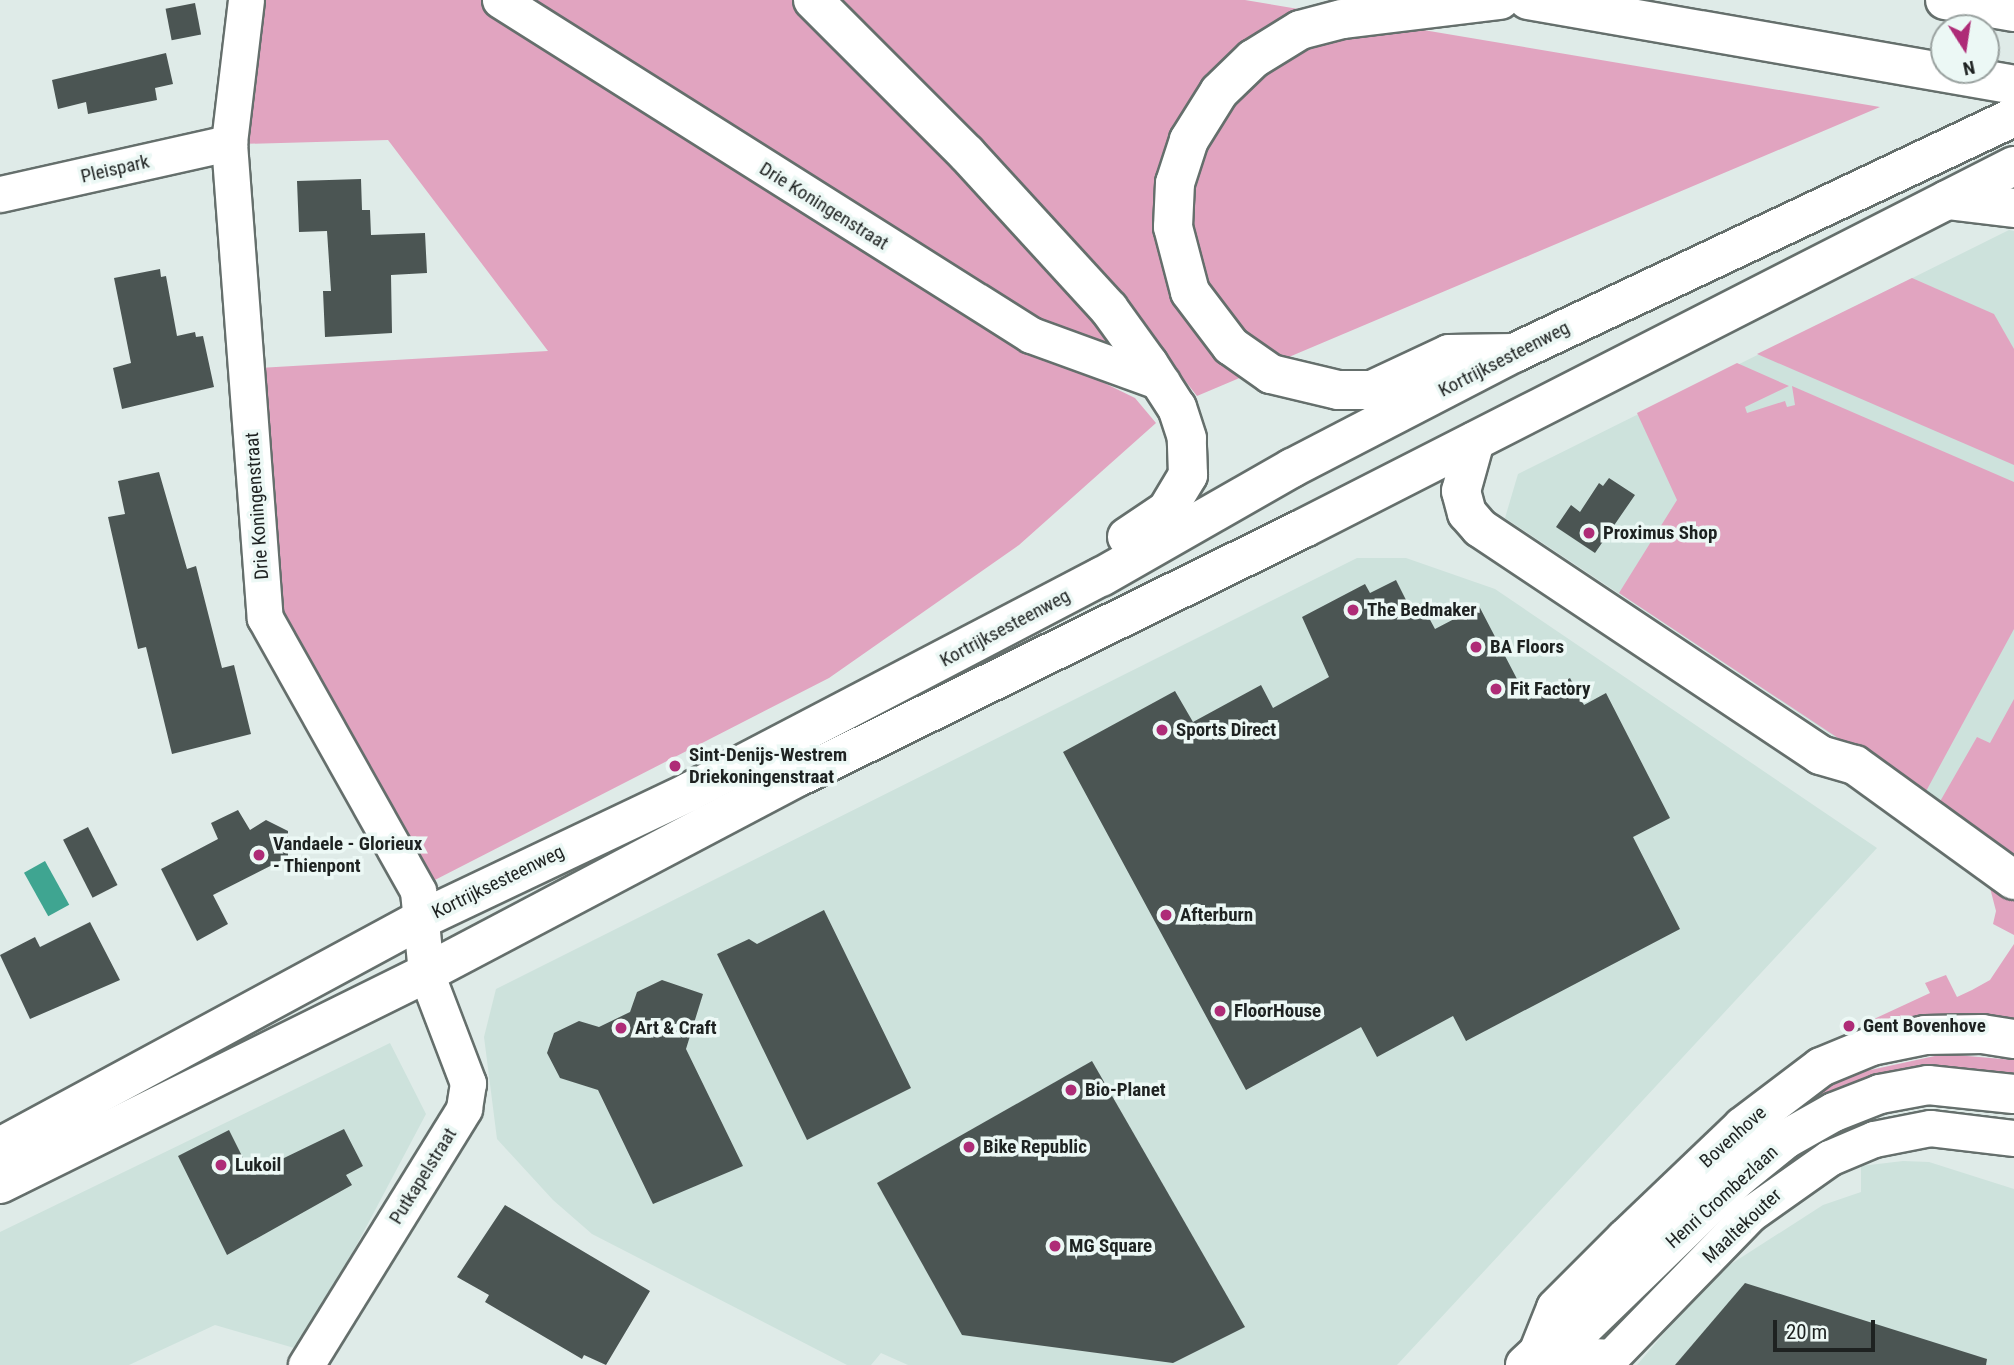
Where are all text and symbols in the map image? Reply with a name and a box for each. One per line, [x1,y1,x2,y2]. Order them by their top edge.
north arrow [1930,14,2000,84]
text: N [1961,56,1977,81]
street label: Pleispark [79,150,151,188]
street label: Drie Koningenstraat [755,157,893,255]
street label: Kortrijksesteenweg [1435,316,1573,402]
street label: Drie Koningenstraat [240,432,274,580]
place label: Proximus Shop [1603,522,1717,544]
marker: Proximus Shop [1581,525,1597,541]
street label: Kortrijksesteenweg [936,584,1074,672]
place label: The Bedmaker [1367,599,1477,621]
marker: The Bedmaker [1345,602,1361,618]
place label: BA Floors [1490,636,1564,658]
marker: BA Floors [1468,639,1484,655]
place label: Fit Factory [1510,678,1590,700]
marker: Fit Factory [1488,681,1504,697]
place label: Sports Direct [1176,719,1276,741]
marker: Sports Direct [1154,722,1170,738]
place label: Sint-Denijs-Westrem Driekoningenstraat [689,744,847,788]
marker: Sint-Denijs-Westrem Driekoningenstraat [667,758,683,774]
place label: Vandaele - Glorieux - Thienpont [273,833,422,877]
street label: Kortrijksesteenweg [428,840,568,924]
marker: Vandaele - Glorieux - Thienpont [251,847,267,863]
place label: Afterburn [1180,904,1253,926]
marker: Afterburn [1158,907,1174,923]
place label: FloorHouse [1234,1000,1321,1022]
marker: FloorHouse [1212,1003,1228,1019]
place label: Gent Bovenhove [1863,1015,1986,1037]
place label: Art & Craft [635,1017,717,1039]
marker: Gent Bovenhove [1841,1018,1857,1034]
marker: Art & Craft [613,1020,629,1036]
place label: Bio-Planet [1085,1079,1166,1101]
marker: Bio-Planet [1063,1082,1079,1098]
street label: Bovenhove [1695,1101,1771,1173]
street label: Putkapelstraat [384,1124,462,1228]
place label: Bike Republic [983,1136,1087,1158]
marker: Bike Republic [961,1139,977,1155]
street label: Henri Crombezlaan [1661,1141,1783,1253]
place label: Lukoil [235,1154,281,1176]
marker: Lukoil [213,1157,229,1173]
street label: Maaltekouter [1698,1184,1786,1268]
place label: MG Square [1069,1235,1152,1257]
marker: MG Square [1047,1238,1063,1254]
scale bar [1776,1306,1878,1350]
text: 20 m [1786,1320,1827,1344]

